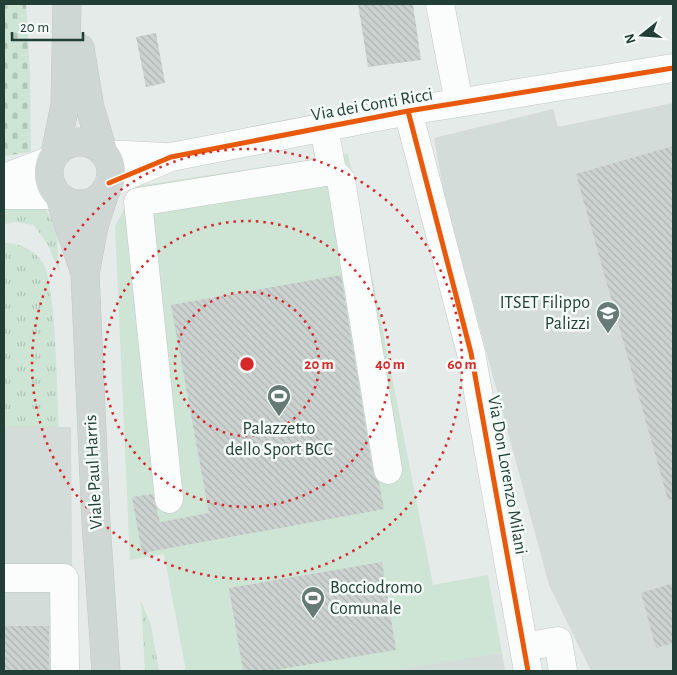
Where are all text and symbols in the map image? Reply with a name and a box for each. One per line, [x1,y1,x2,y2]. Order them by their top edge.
scale bar [12,10,84,42]
north arrow [617,10,667,60]
text: 20 m [20,20,49,35]
text: N [622,32,639,45]
street label: Via dei Conti Ricci [310,85,434,125]
place label: ITSET Filippo Palizzi [500,294,590,333]
school or university icon: ITSET Filippo Palizzi [595,300,621,334]
centre of rings [238,355,256,373]
text: 20 m [304,357,334,372]
text: 40 m [375,357,405,372]
text: 60 m [447,357,477,372]
sports icon: Palazzetto dello Sport BCC [266,383,292,417]
street label: Via Don Lorenzo Milani [484,394,530,556]
street label: Viale Paul Harris [82,414,106,530]
place label: Palazzetto dello Sport BCC [225,420,333,459]
place label: Bocciodromo Comunale [330,579,423,618]
sports icon: Bocciodromo Comunale [300,585,326,619]

